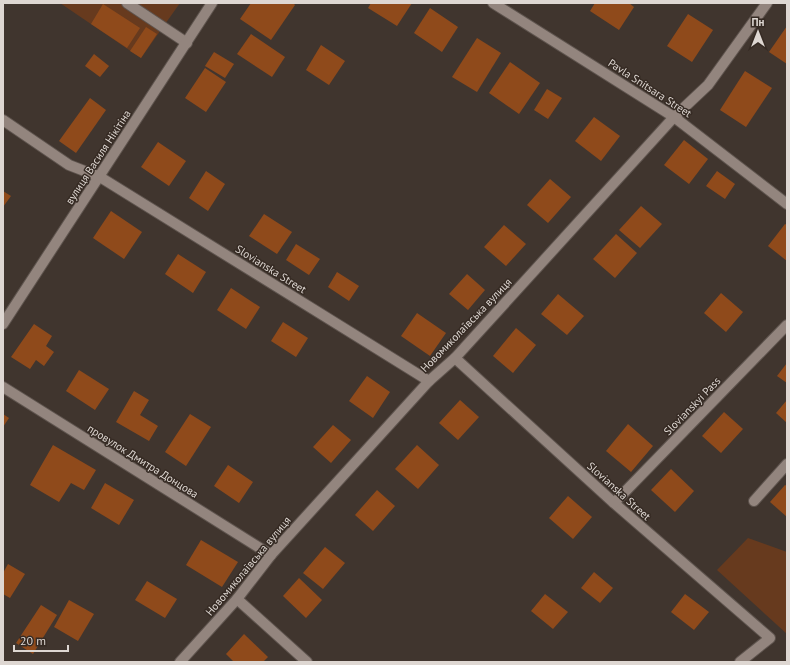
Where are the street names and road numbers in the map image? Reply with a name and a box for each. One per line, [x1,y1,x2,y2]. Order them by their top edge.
street label: Pavla Snitsara Street [606,56,695,120]
street label: вулиця Василя Нікітіна [62,107,134,207]
street label: Slovianska Street [233,242,309,297]
street label: Новомиколаївська вулиця [417,275,515,375]
street label: Slovianskyi Pass [661,374,724,438]
street label: провулок Дмитра Донцова [85,421,201,501]
street label: Slovianska Street [584,459,654,523]
street label: Новомиколаївська вулиця [202,514,294,618]

